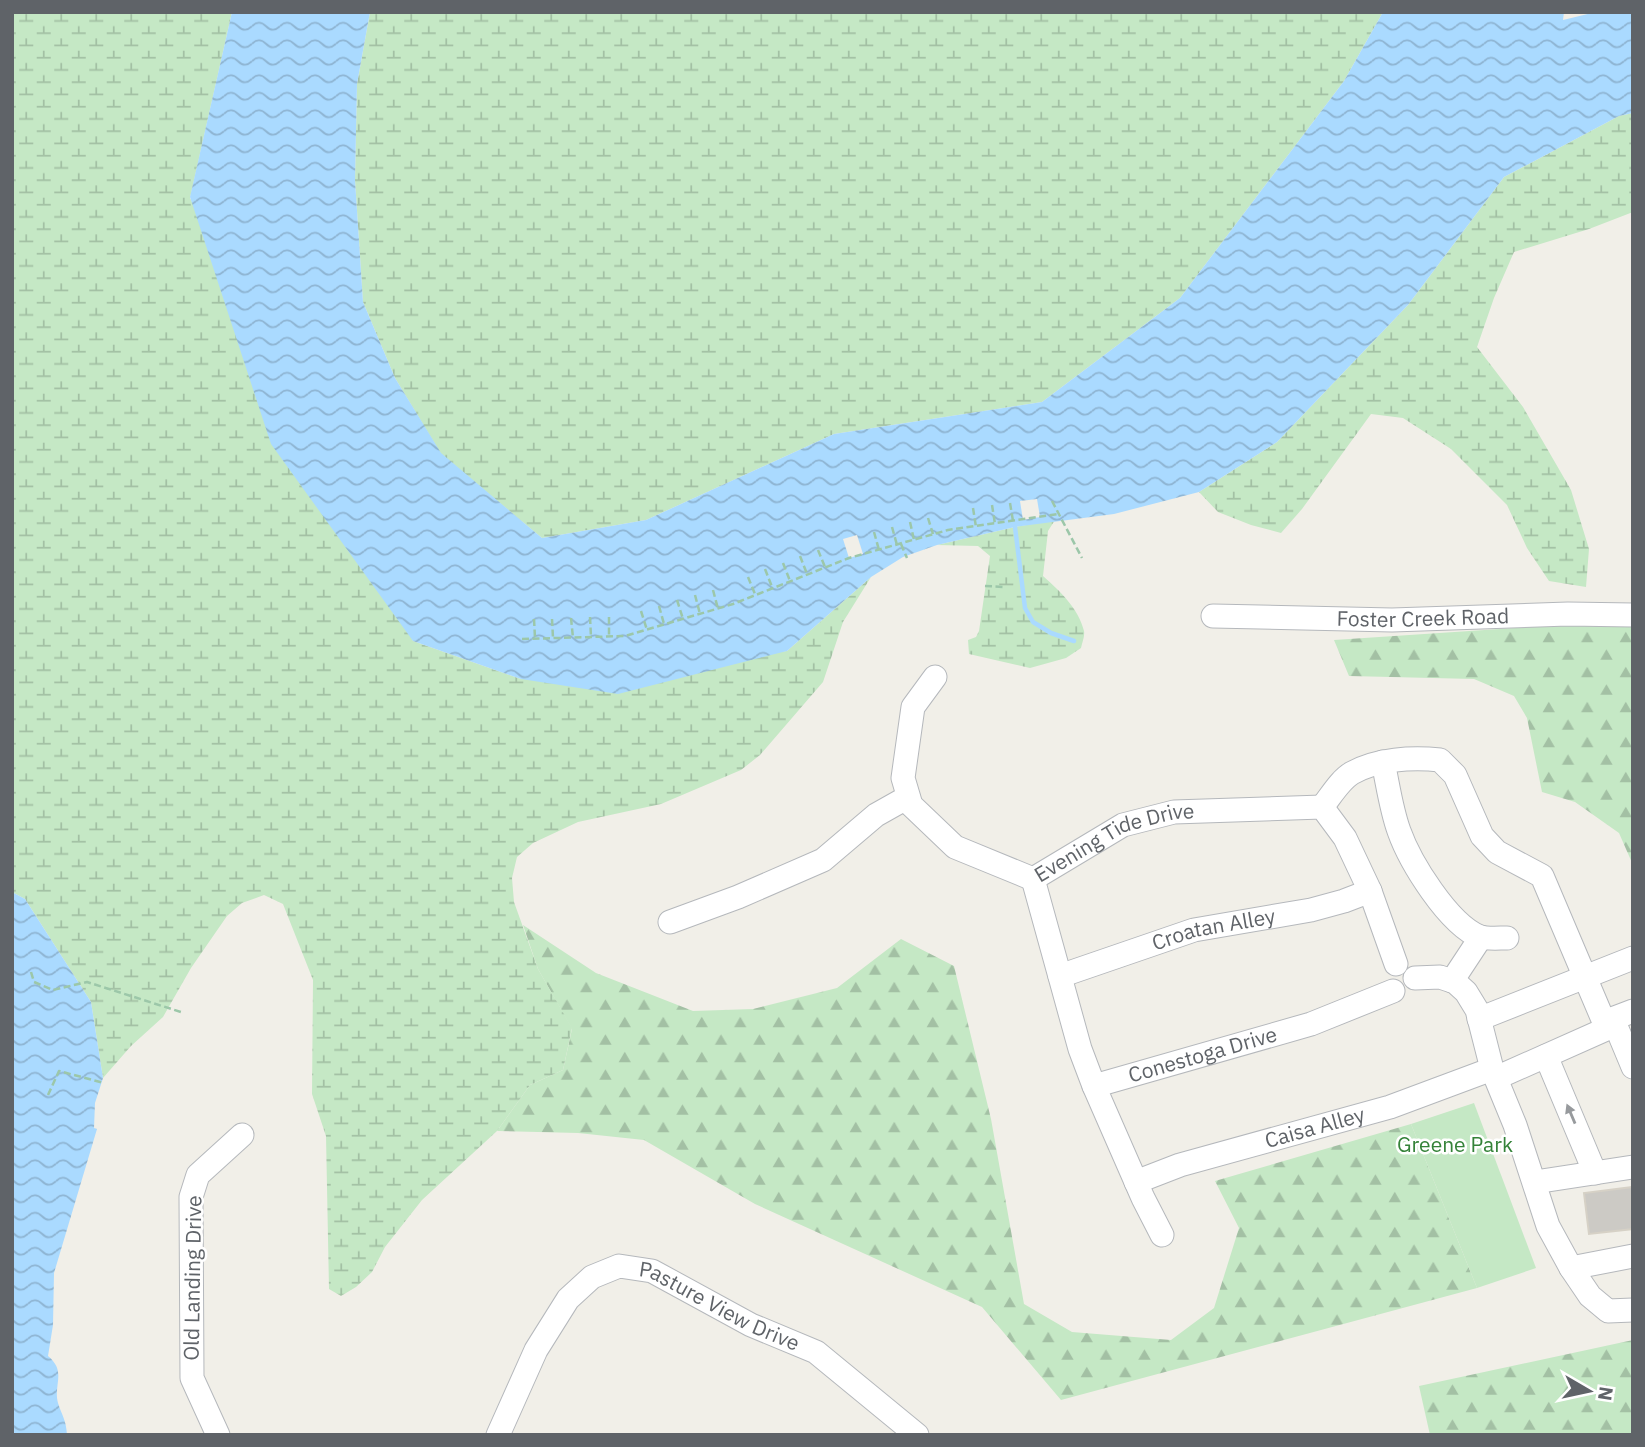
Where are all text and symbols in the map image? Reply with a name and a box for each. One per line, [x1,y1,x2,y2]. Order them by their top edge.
street label: Foster Creek Road [1336,601,1510,633]
street label: Evening Tide Drive [1029,796,1195,888]
street label: Croatan Alley [1148,901,1278,956]
street label: Conestoga Drive [1125,1019,1280,1089]
street label: Caisa Alley [1261,1100,1368,1154]
one-way arrow [1565,1104,1576,1125]
park label: Greene Park [1397,1130,1513,1158]
street label: Old Landing Drive [177,1195,207,1361]
street label: Pasture View Drive [637,1254,804,1357]
north arrow [1554,1356,1624,1426]
text: N [1593,1385,1619,1402]

